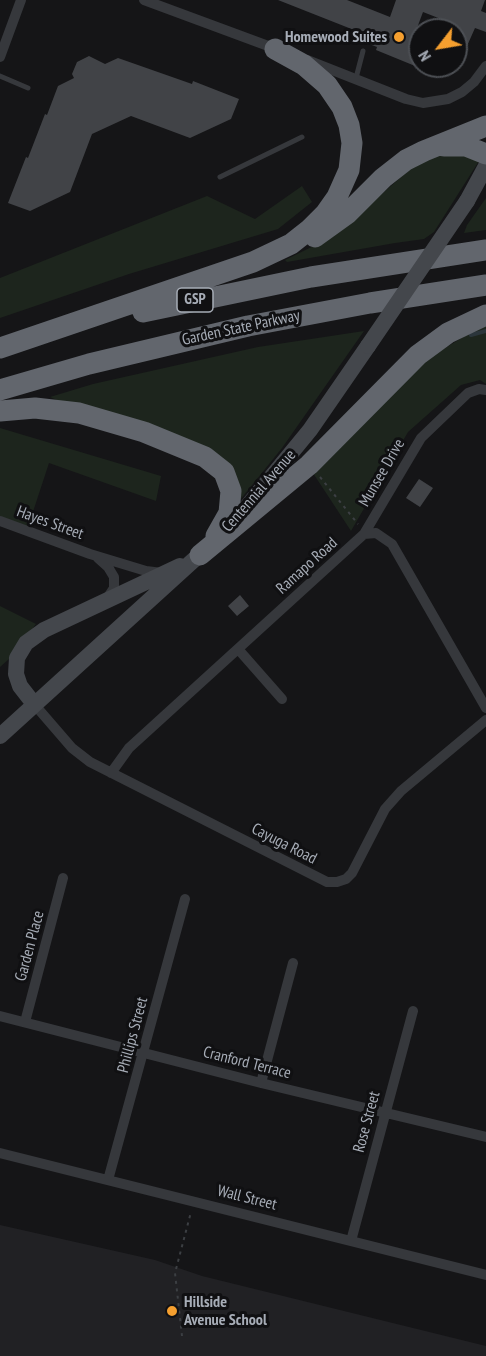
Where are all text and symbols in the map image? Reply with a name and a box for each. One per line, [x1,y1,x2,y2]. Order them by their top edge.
north arrow [408,18,468,78]
place label: Homewood Suites [285,27,387,47]
marker: Homewood Suites [392,30,406,44]
text: N [413,47,435,65]
road number: GSP [177,288,213,312]
street label: Garden State Parkway [180,306,302,350]
street label: Munsee Drive [355,436,409,510]
street label: Centennial Avenue [218,446,300,536]
street label: Hayes Street [14,502,86,544]
street label: Ramapo Road [273,534,341,598]
street label: Cayuga Road [248,819,320,869]
street label: Garden Place [11,909,49,983]
street label: Phillips Street [114,995,152,1075]
street label: Cranford Terrace [201,1043,293,1083]
street label: Rose Street [350,1089,384,1155]
street label: Wall Street [215,1181,279,1215]
place label: Hillside Avenue School [184,1292,267,1330]
marker: Hillside Avenue School [165,1304,179,1318]

